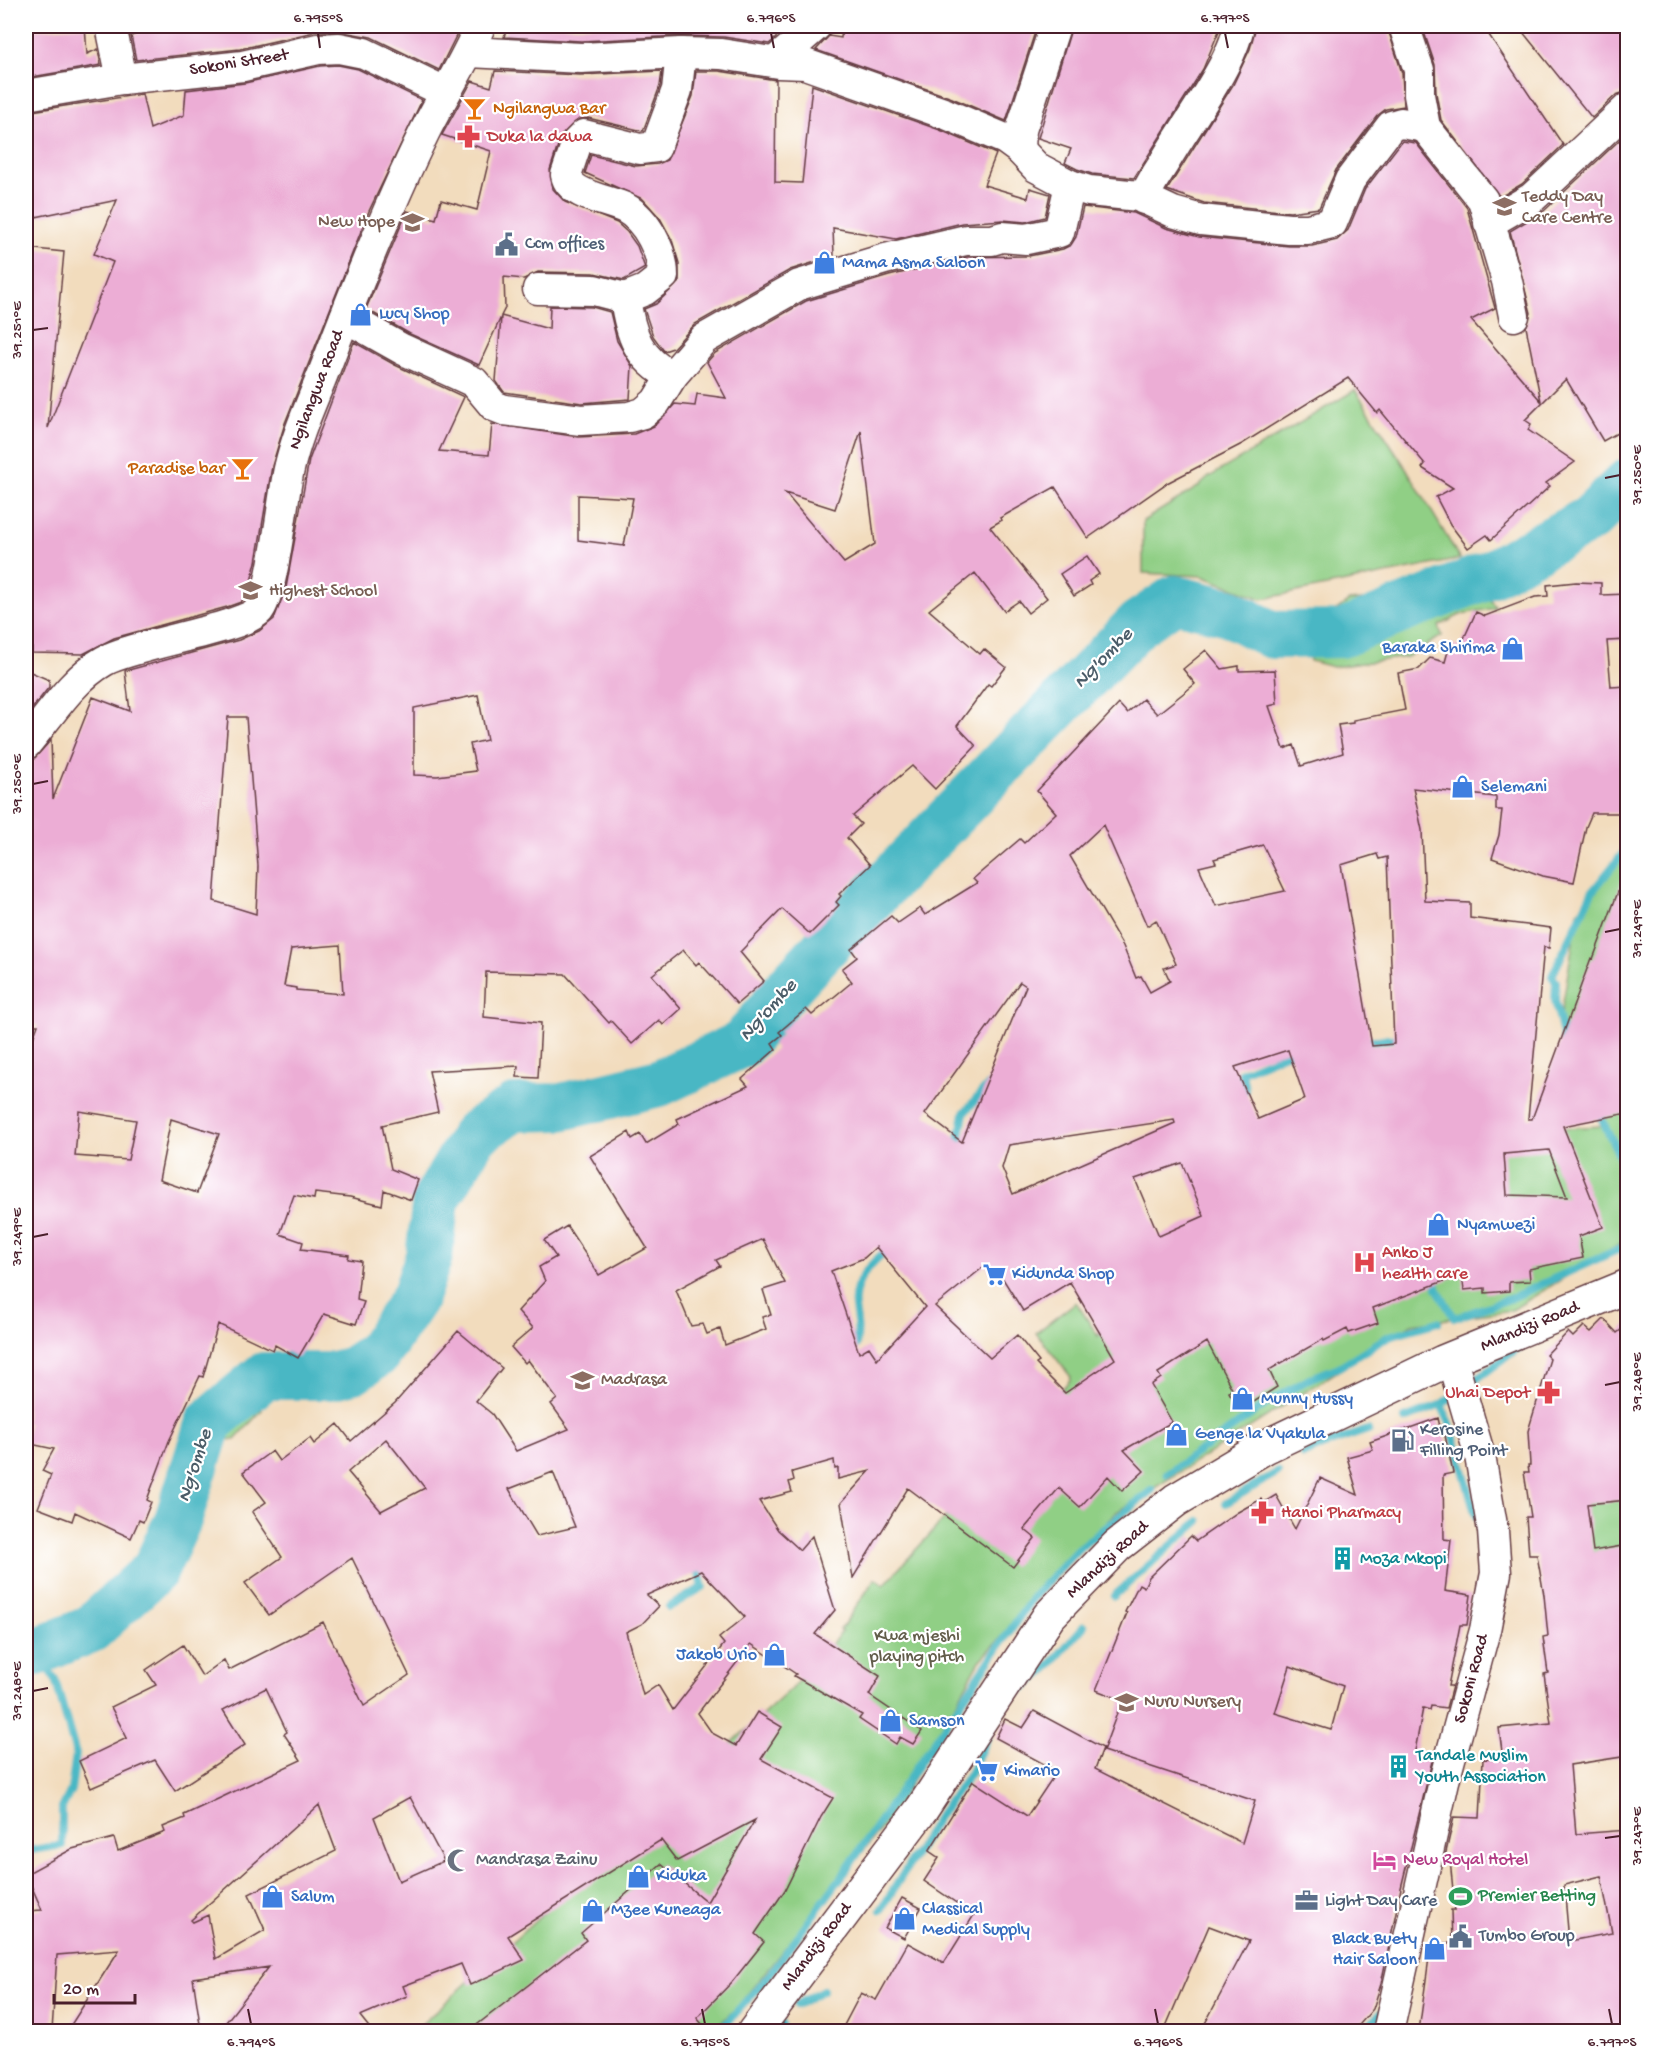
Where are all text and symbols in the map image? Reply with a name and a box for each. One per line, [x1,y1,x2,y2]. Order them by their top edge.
text: 6.795°S [293,10,343,28]
text: 6.796°S [747,10,796,28]
text: 6.797°S [1200,10,1250,28]
street label: Sokoni Street [188,45,292,81]
bar icon: Ngilangwa Bar [462,96,488,122]
place label: Ngilangwa Bar [493,99,607,120]
pharmacy icon: Duka la dawa [456,124,482,150]
place label: Duka la dawa [486,127,593,148]
place label: Teddy Day Care Centre [1521,187,1613,229]
school or university icon: Teddy Day Care Centre [1491,194,1517,220]
school or university icon: New Hope [400,209,426,235]
place label: New Hope [318,212,396,233]
public building icon: Ccm offices [494,231,520,257]
place label: Ccm offices [525,234,606,255]
shop icon: Mama Asma Saloon [811,250,837,276]
place label: Mama Asma Saloon [842,253,986,274]
text: 39.251°E [9,301,27,360]
shop icon: Lucy Shop [348,301,374,327]
place label: Lucy Shop [379,304,450,325]
street label: Ngilangwa Road [285,326,350,453]
text: 39.250°E [1629,444,1647,506]
bar icon: Paradise bar [230,456,256,482]
place label: Paradise bar [127,459,227,480]
school or university icon: Highest School [238,578,264,604]
place label: Highest School [269,581,377,602]
water label: Ng'ombe [1070,624,1139,694]
shop icon: Baraka Shirima [1500,635,1526,661]
place label: Baraka Shirima [1381,638,1496,659]
text: 39.250°E [9,753,27,815]
shop icon: Selemani [1450,774,1476,800]
place label: Selemani [1481,777,1547,798]
text: 39.249°E [1629,899,1647,959]
water label: Ng'ombe [735,975,803,1047]
text: 39.249°E [9,1207,27,1267]
shop icon: Nyamwezi [1426,1212,1452,1238]
place label: Nyamwezi [1457,1215,1536,1236]
place label: Anko J health care [1382,1243,1469,1285]
hospital icon: Anko J health care [1351,1250,1377,1276]
supermarket icon: Kidunda Shop [981,1261,1007,1287]
place label: Kidunda Shop [1012,1264,1115,1285]
street label: Mlandizi Road [1478,1296,1584,1357]
text: 39.248°E [1629,1352,1647,1412]
school or university icon: Madrasa [570,1367,596,1393]
place label: Madrasa [601,1370,668,1391]
pharmacy icon: Uhai Depot [1535,1380,1561,1406]
place label: Uhai Depot [1445,1383,1532,1404]
shop icon: Munny Hussy [1230,1386,1256,1412]
place label: Munny Hussy [1261,1389,1353,1410]
place label: Kerosine Filling Point [1419,1420,1509,1462]
shop icon: Genge la Vyakula [1164,1421,1190,1447]
place label: Genge la Vyakula [1195,1424,1327,1445]
water label: Ng'ombe [173,1426,219,1505]
fuel station icon: Kerosine Filling Point [1389,1427,1415,1453]
pharmacy icon: Hanoi Pharmacy [1250,1500,1276,1526]
place label: Hanoi Pharmacy [1281,1503,1401,1524]
street label: Mlandizi Road [1062,1516,1155,1603]
building icon: Moza Mkopi [1329,1546,1355,1572]
place label: Moza Mkopi [1360,1549,1447,1570]
park label: Kwa mjeshi playing pitch [869,1626,965,1668]
street label: Sokoni Road [1450,1631,1494,1726]
shop icon: Jakob Urio [762,1642,788,1668]
place label: Jakob Urio [676,1645,757,1666]
text: 39.248°E [9,1661,27,1721]
school or university icon: Nuru Nursery [1113,1689,1139,1715]
place label: Nuru Nursery [1144,1692,1241,1713]
shop icon: Samson [878,1708,904,1734]
place label: Samson [909,1711,965,1732]
place label: Tandale Muslim Youth Association [1414,1746,1546,1788]
building icon: Tandale Muslim Youth Association [1385,1753,1411,1779]
supermarket icon: Kimario [973,1758,999,1784]
place label: Kimario [1004,1761,1060,1782]
text: 39.247°E [1629,1806,1647,1866]
mosque icon: Mandrasa Zainu [445,1847,471,1873]
hotel icon: New Royal Hotel [1372,1847,1398,1873]
place label: Mandrasa Zainu [476,1850,598,1871]
place label: New Royal Hotel [1403,1850,1528,1871]
shop icon: Kiduka [625,1863,651,1889]
place label: Kiduka [656,1866,708,1887]
sports icon: Premier Betting [1447,1883,1473,1909]
shop icon: Salum [260,1884,286,1910]
place label: Premier Betting [1477,1886,1596,1907]
place label: Salum [291,1887,335,1908]
office icon: Light Day Care [1294,1888,1320,1914]
place label: Light Day Care [1325,1891,1438,1912]
shop icon: Mzee Kuneaga [580,1897,606,1923]
street label: Mlandizi Road [777,1898,858,1995]
place label: Classical Medical Supply [922,1899,1030,1941]
place label: Mzee Kuneaga [611,1900,722,1921]
shop icon: Classical Medical Supply [891,1906,917,1932]
public building icon: Tumbo Group [1448,1923,1474,1949]
place label: Tumbo Group [1478,1926,1575,1947]
place label: Black Buety Hair Saloon [1331,1929,1417,1971]
shop icon: Black Buety Hair Saloon [1422,1936,1448,1962]
scale bar [54,1967,135,2005]
text: 20 m [63,1980,99,2001]
text: 6.794°S [227,2034,275,2052]
text: 6.795°S [680,2034,730,2052]
text: 6.796°S [1134,2034,1183,2052]
text: 6.797°S [1587,2034,1637,2052]

